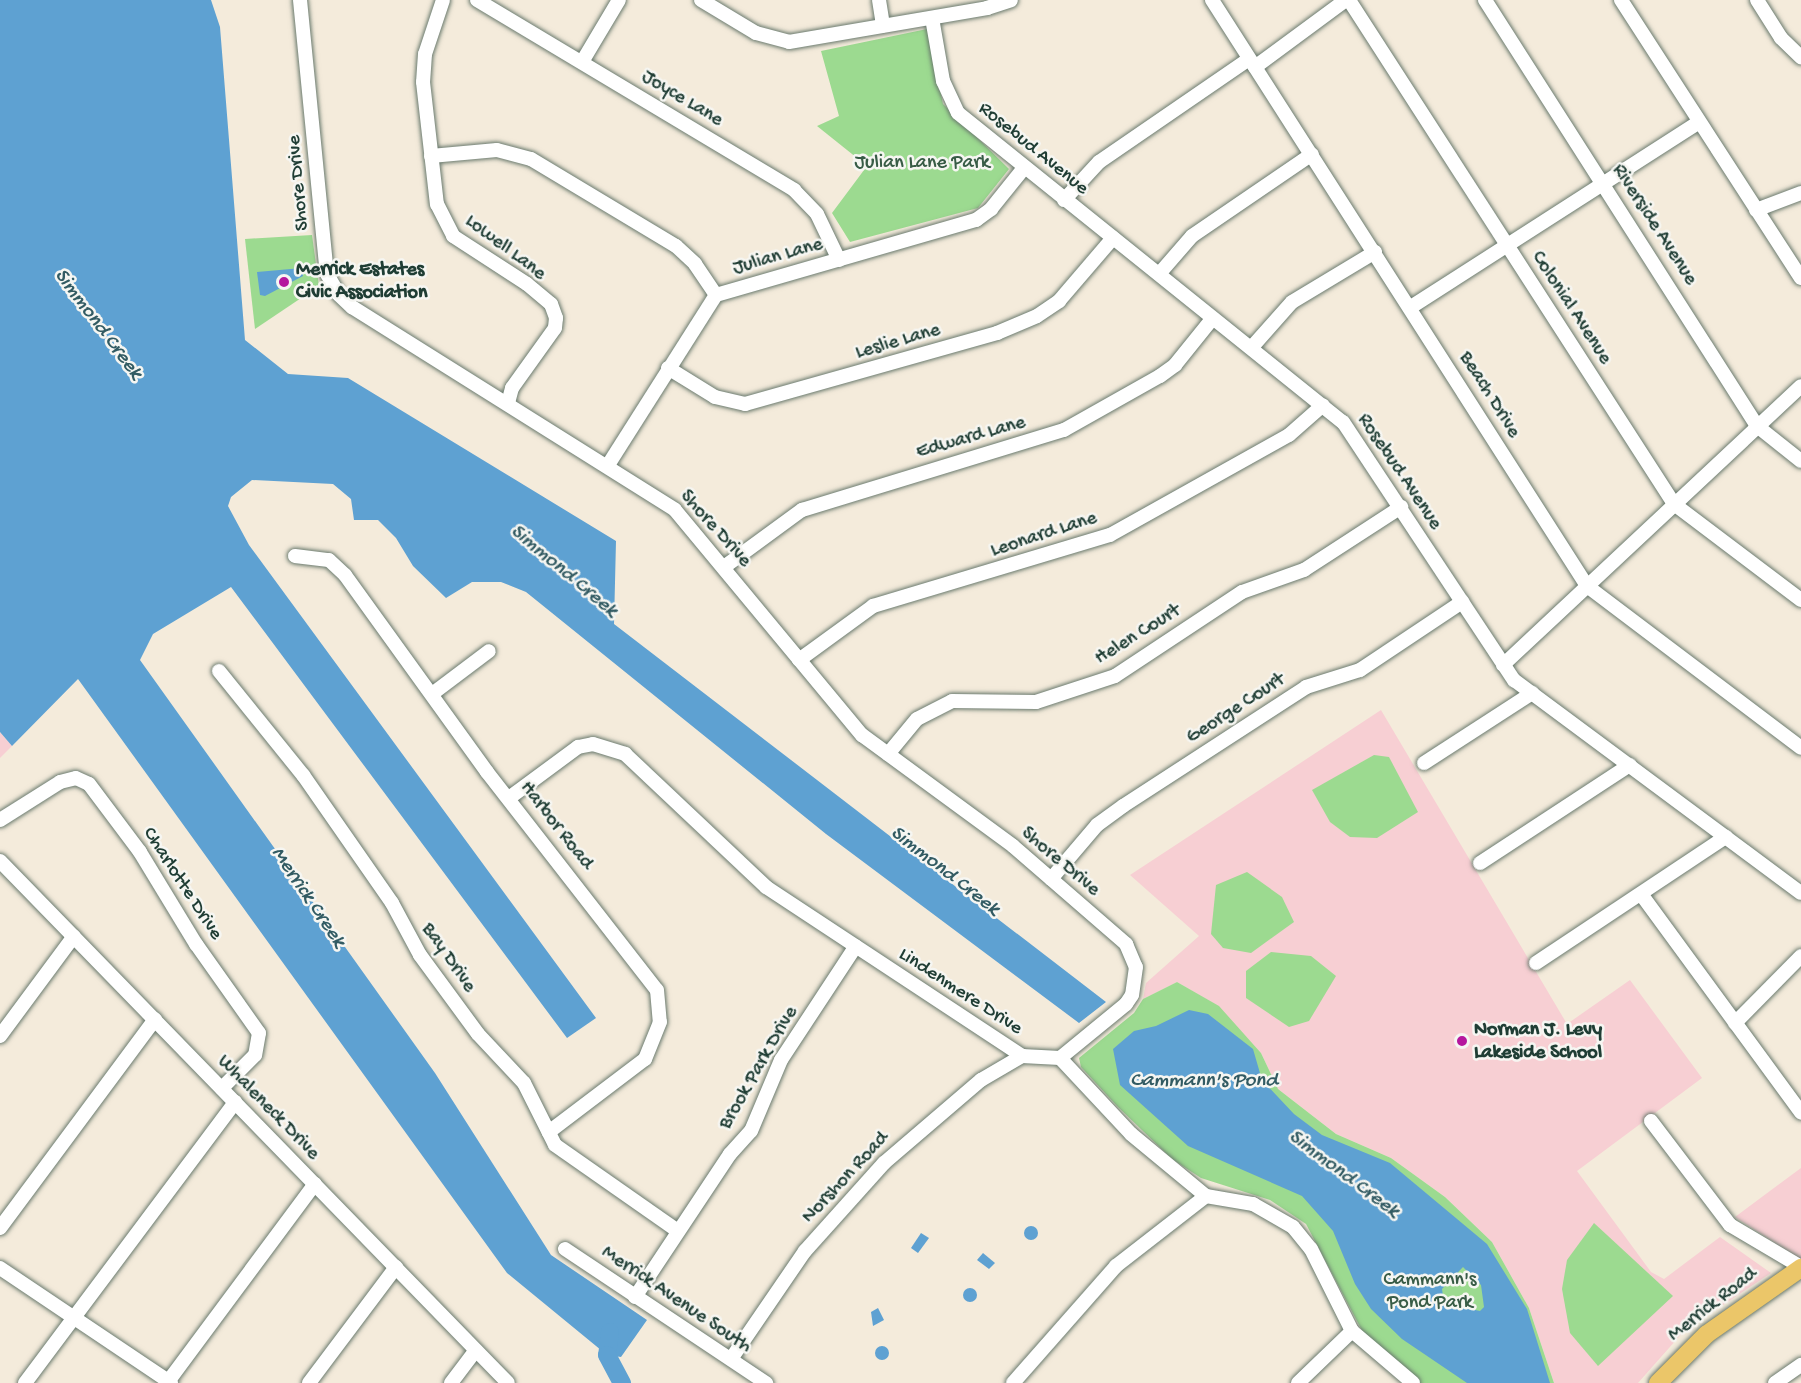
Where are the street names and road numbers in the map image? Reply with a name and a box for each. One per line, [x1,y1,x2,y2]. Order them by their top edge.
street label: Joyce Lane [637,65,727,133]
street label: Rosebud Avenue [973,97,1093,201]
street label: Shore Drive [283,134,315,232]
street label: Riverside Avenue [1606,160,1702,290]
street label: Lowell Lane [460,210,550,286]
street label: Julian Lane [730,233,826,281]
street label: Colonial Avenue [1525,247,1617,369]
street label: Leslie Lane [853,318,943,366]
street label: Beach Drive [1453,347,1525,443]
street label: Rosebud Avenue [1351,409,1447,535]
street label: Edward Lane [914,411,1028,465]
street label: Shore Drive [674,485,756,573]
street label: Leonard Lane [988,507,1100,563]
street label: Helen Court [1091,599,1185,671]
street label: George Court [1182,668,1290,750]
street label: Harbor Road [514,777,598,875]
street label: Shore Drive [1015,822,1105,902]
street label: Charlotte Drive [137,823,227,945]
street label: Bay Drive [415,919,481,997]
street label: Lindenmere Drive [894,943,1026,1041]
street label: Brook Park Drive [714,1002,804,1134]
street label: Whaleneck Drive [212,1050,324,1166]
street label: Norshon Road [797,1127,895,1229]
street label: Merrick Avenue South [596,1241,756,1359]
street label: Merrick Road [1664,1263,1762,1347]

